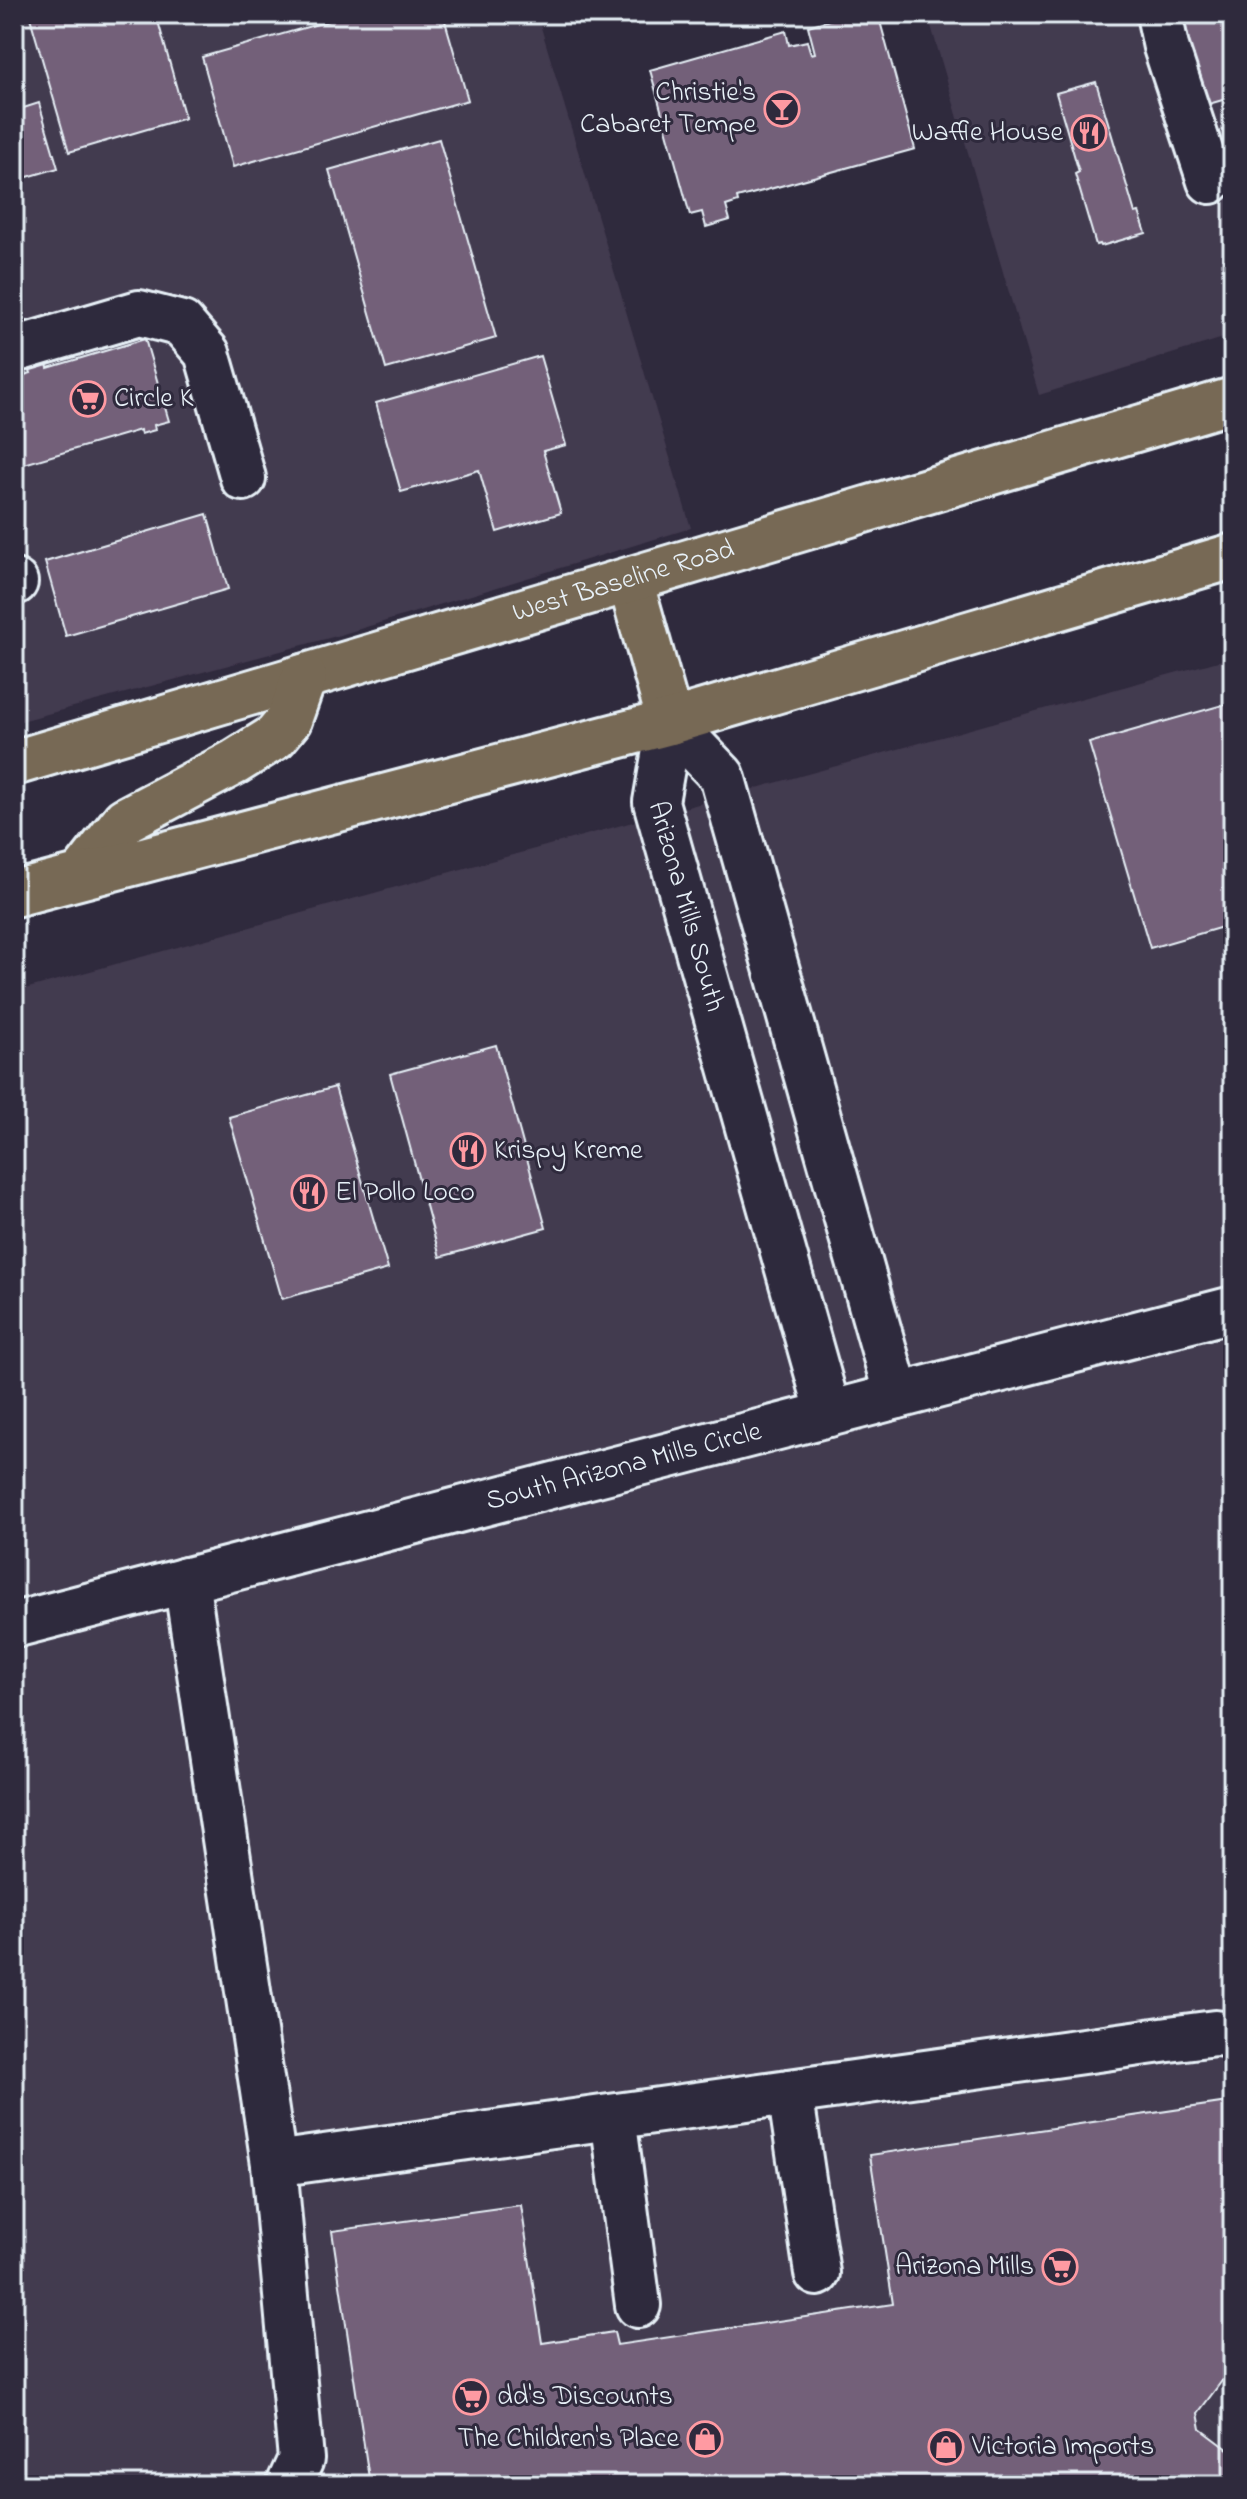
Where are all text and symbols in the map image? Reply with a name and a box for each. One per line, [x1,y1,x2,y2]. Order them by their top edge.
place label: Christie's Cabaret Tempe [580,73,756,146]
bar icon: Christie's Cabaret Tempe [763,90,801,128]
place label: Waffle House [912,113,1063,154]
restaurant icon: Waffle House [1070,114,1108,152]
place label: Circle K [114,379,194,420]
supermarket icon: Circle K [69,380,107,418]
street label: West Baseline Road [508,529,740,634]
street label: Arizona Mills South [636,797,735,1017]
place label: Krispy Kreme [494,1131,643,1172]
restaurant icon: Krispy Kreme [449,1132,487,1170]
place label: El Pollo Loco [335,1173,475,1214]
restaurant icon: El Pollo Loco [290,1174,328,1212]
street label: South Arizona Mills Circle [482,1411,766,1522]
place label: Arizona Mills [895,2247,1034,2288]
supermarket icon: Arizona Mills [1041,2248,1079,2286]
place label: dd's Discounts [497,2377,673,2418]
supermarket icon: dd's Discounts [452,2378,490,2416]
place label: The Children's Place [457,2419,679,2460]
shop icon: The Children's Place [686,2420,724,2458]
place label: Victoria Imports [971,2427,1154,2468]
shop icon: Victoria Imports [927,2428,965,2466]

